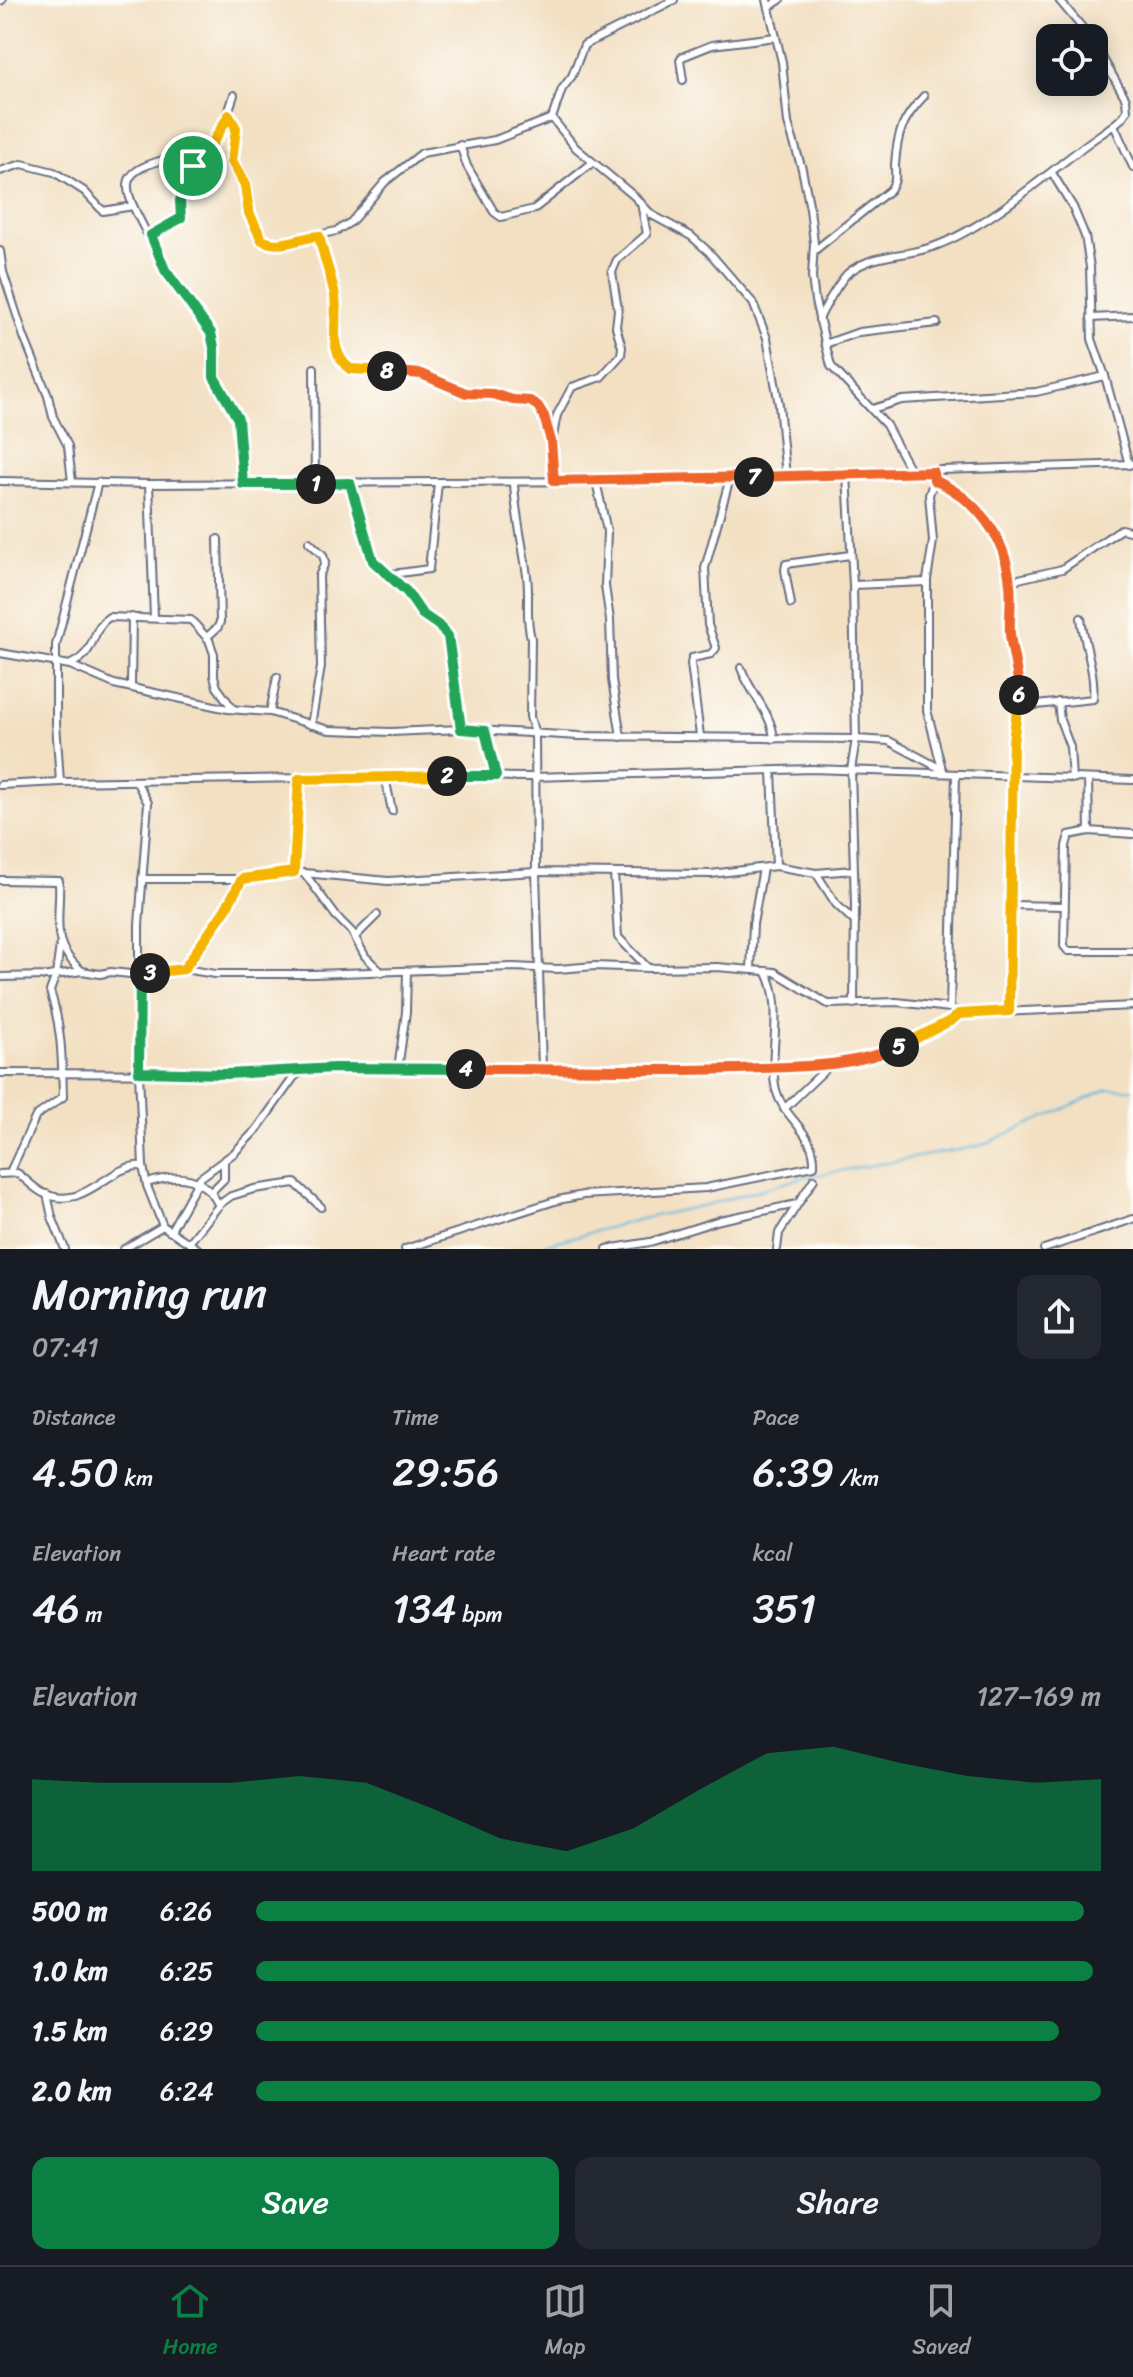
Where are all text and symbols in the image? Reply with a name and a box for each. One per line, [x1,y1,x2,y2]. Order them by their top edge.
map controls [1036,24,1108,96]
button: locate [1036,24,1108,96]
pin [159,132,227,200]
icon: arrive [171,144,215,188]
pin: 8 [367,351,407,391]
text: 8 [380,351,394,390]
pin: 7 [734,457,774,497]
text: 7 [748,457,760,496]
pin: 1 [296,464,336,504]
text: 1 [311,464,321,503]
pin: 6 [999,675,1039,715]
text: 6 [1013,675,1025,714]
pin: 2 [427,756,467,796]
text: 2 [441,756,453,795]
pin: 3 [130,953,170,993]
text: 3 [144,953,156,992]
pin: 5 [879,1027,919,1067]
text: 5 [892,1027,906,1066]
pin: 4 [446,1049,486,1089]
text: 4 [459,1049,473,1088]
text: Morning run [32,1255,267,1333]
button: share [1017,1275,1101,1359]
text: 07:41 [32,1324,99,1370]
text: Distance [32,1398,116,1437]
text: Time [392,1398,439,1437]
text: Pace [753,1398,799,1437]
text: 4.50 [32,1437,119,1508]
text: 29:56 [392,1437,499,1508]
text: 6:39 [753,1437,834,1508]
text: km [119,1459,153,1498]
text: /km [834,1459,879,1498]
text: Elevation [32,1534,121,1573]
text: Heart rate [392,1534,496,1573]
text: kcal [753,1534,793,1573]
text: 46 [32,1573,80,1644]
text: 134 [392,1573,456,1644]
text: 351 [753,1573,816,1644]
text: m [80,1595,102,1634]
text: bpm [456,1595,503,1634]
text: Elevation [32,1673,137,1719]
text: 127–169 m [977,1673,1101,1719]
text: 500 m [32,1888,107,1934]
text: 6:26 [160,1888,212,1934]
text: 1.0 km [32,1948,108,1994]
text: 6:25 [160,1948,214,1994]
text: 1.5 km [32,2008,107,2054]
text: 6:29 [160,2008,214,2054]
text: 2.0 km [32,2068,112,2114]
text: 6:24 [160,2068,214,2114]
button: Save [32,2157,559,2249]
button: Share [575,2157,1101,2249]
tab: Home [163,2279,218,2366]
tab: Map [543,2279,587,2366]
tab: Saved [912,2279,970,2366]

